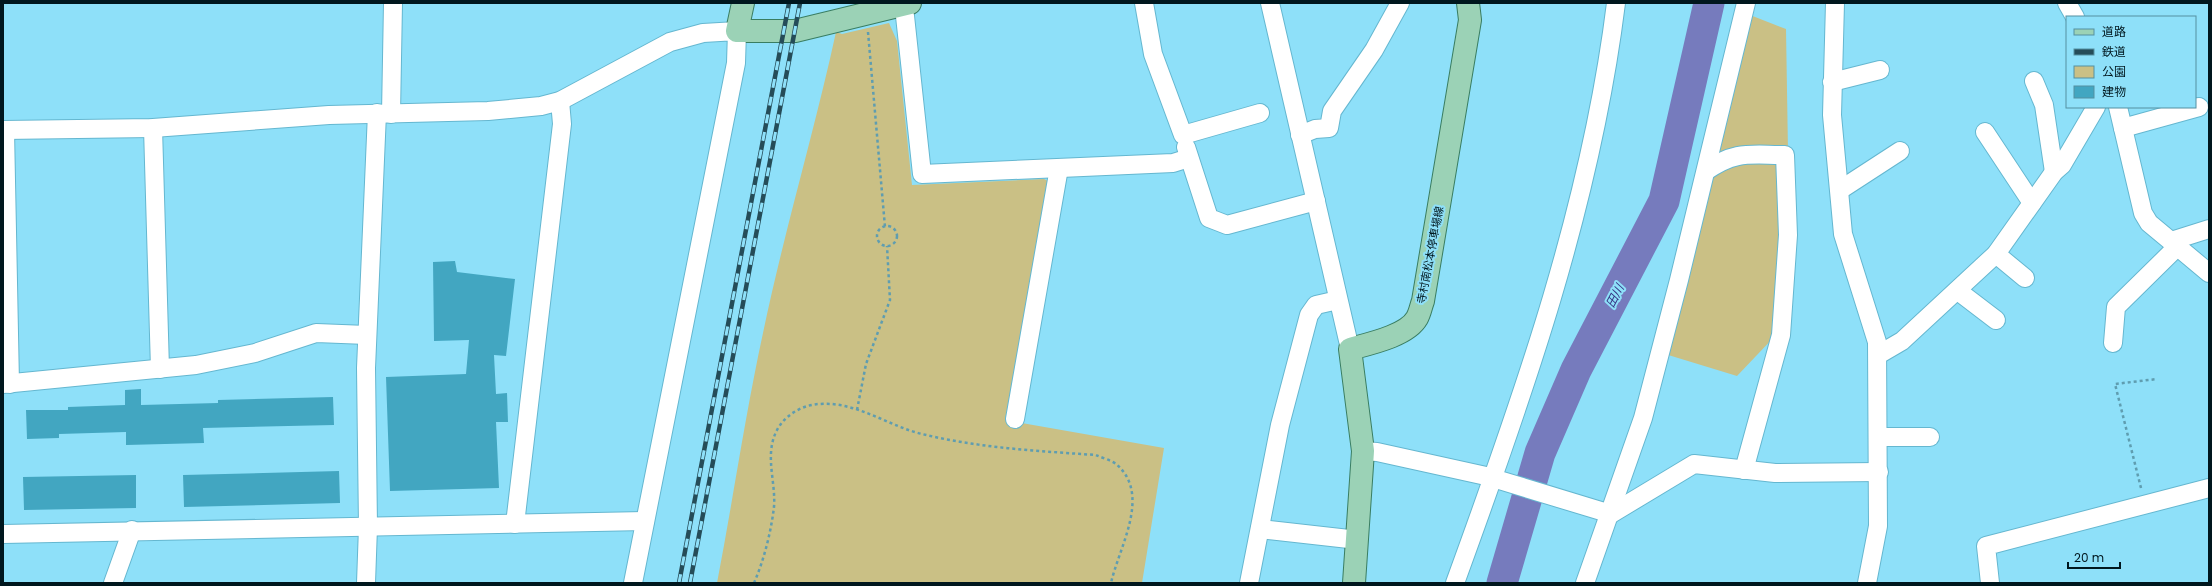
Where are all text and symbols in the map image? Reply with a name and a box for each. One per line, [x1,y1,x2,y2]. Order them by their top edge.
legend [2066,16,2196,108]
text: 道路 [2102,23,2126,40]
text: 鉄道 [2102,43,2126,60]
text: 公園 [2102,63,2126,80]
text: 建物 [2102,83,2126,100]
street label: 寺村南松本停車場線 [1413,205,1447,305]
water label: 田川 [1601,279,1629,310]
scale bar [2068,544,2120,570]
text: 20 m [2074,549,2104,566]

